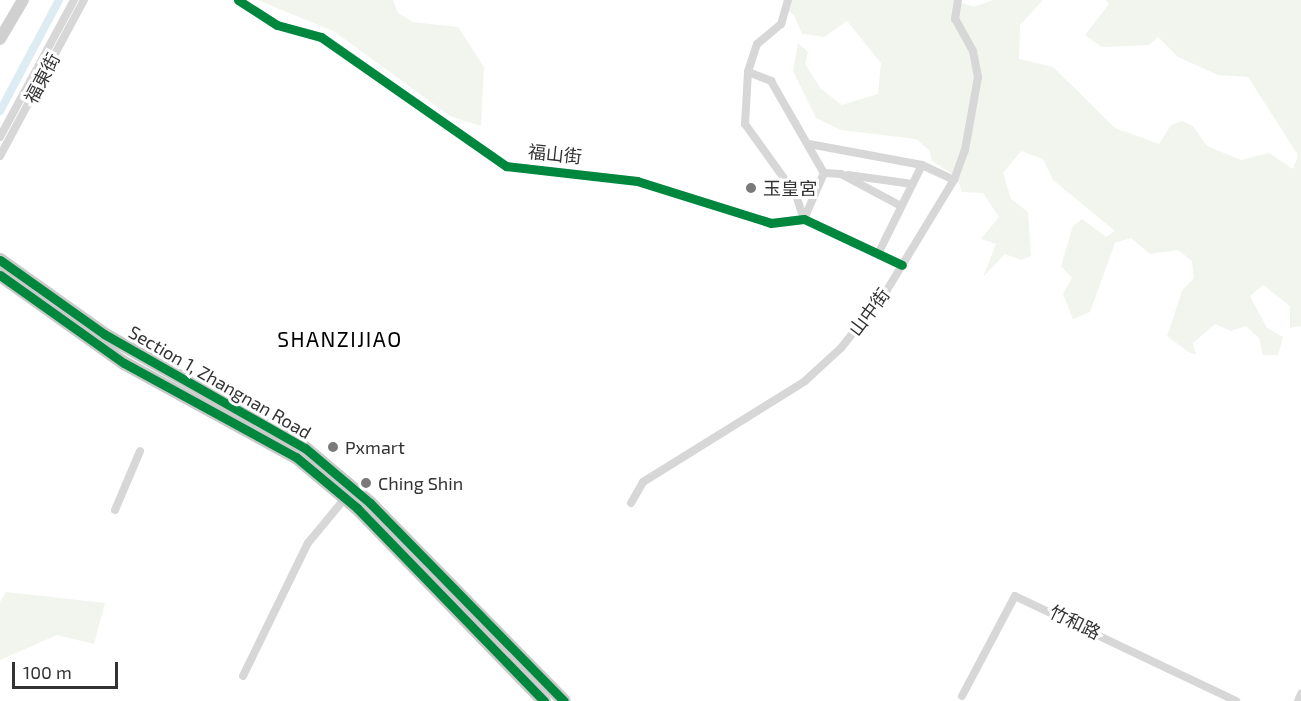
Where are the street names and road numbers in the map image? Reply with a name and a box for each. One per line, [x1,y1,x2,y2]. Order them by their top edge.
street label: 福東街 [20,49,64,107]
street label: 福山街 [527,140,583,168]
street label: 山中街 [844,284,894,340]
street label: Section 1, Zhangnan Road [125,321,315,443]
street label: 竹和路 [1046,600,1104,644]

